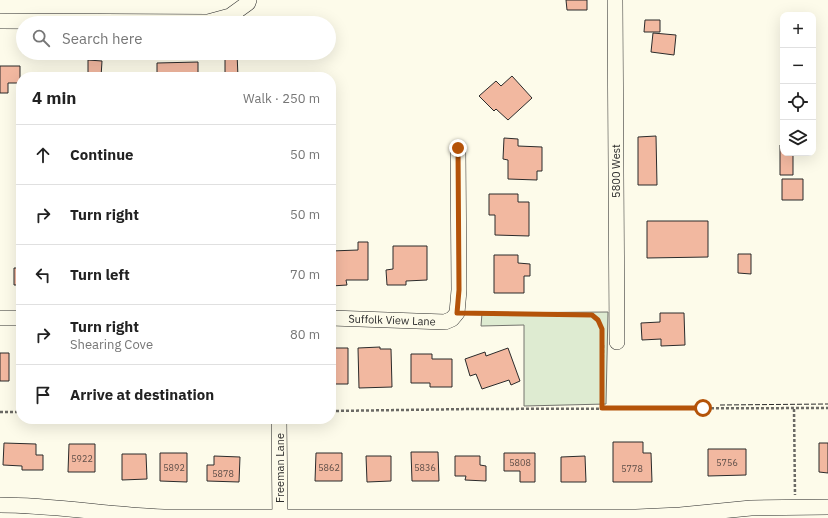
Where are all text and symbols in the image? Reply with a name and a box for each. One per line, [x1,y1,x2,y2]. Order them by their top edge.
map controls [780,12,816,156]
button: + [780,12,816,48]
search box [16,16,336,60]
icon: search [30,27,52,49]
text: Search here [62,29,142,48]
button: − [780,48,816,84]
button: locate [780,84,816,120]
text: 4 min [32,87,76,109]
text: Walk · 250 m [243,90,320,107]
button: layers [780,120,816,156]
route end [449,139,467,157]
icon: ahead [32,144,54,166]
street label: 5800 West [609,144,623,198]
text: Continue [70,145,134,164]
text: 50 m [290,146,320,163]
icon: right [32,204,54,226]
text: Turn right [70,205,139,224]
text: 50 m [290,206,320,223]
icon: left [32,264,54,286]
text: Turn left [70,265,130,284]
text: 70 m [290,266,320,283]
street label: Suffolk View Lane [348,311,436,329]
text: Turn right [70,317,139,336]
icon: right [32,324,54,346]
text: 80 m [290,326,320,343]
text: Shearing Cove [70,336,153,353]
icon: arrive [32,384,54,406]
text: Arrive at destination [70,385,214,404]
route start [694,399,712,417]
street label: Freeman Lane [273,433,287,503]
house number: 5922 [71,453,93,464]
house number: 5808 [509,457,531,468]
house number: 5756 [716,457,738,468]
house number: 5892 [163,462,185,473]
house number: 5862 [318,462,340,473]
house number: 5836 [414,462,436,473]
house number: 5778 [621,463,643,474]
house number: 5878 [212,468,234,479]

